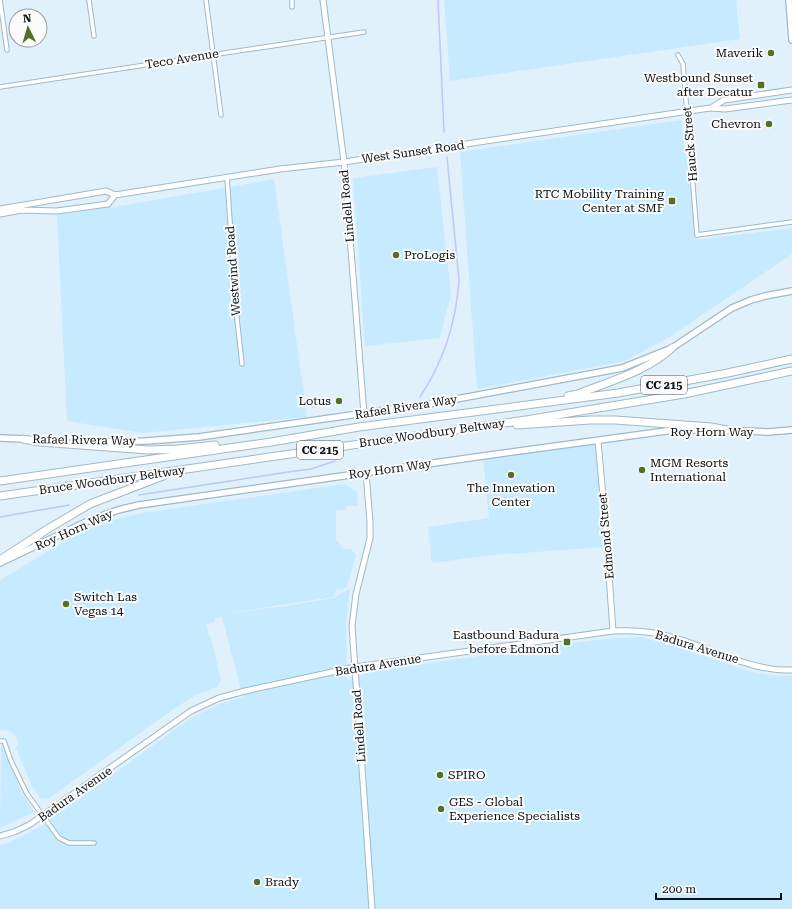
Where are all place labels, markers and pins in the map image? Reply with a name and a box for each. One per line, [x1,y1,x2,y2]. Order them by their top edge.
place label: Maverik [716,46,763,60]
marker: Maverik [766,48,776,58]
place label: Westbound Sunset after Decatur [644,71,754,99]
marker: Westbound Sunset after Decatur [756,80,766,90]
place label: Chevron [711,117,761,131]
marker: Chevron [764,119,774,129]
place label: RTC Mobility Training Center at SMF [535,187,664,215]
marker: RTC Mobility Training Center at SMF [667,196,677,206]
place label: ProLogis [404,248,455,262]
marker: ProLogis [391,250,401,260]
place label: Lotus [298,394,331,408]
marker: Lotus [334,396,344,406]
place label: MGM Resorts International [650,456,729,484]
marker: MGM Resorts International [637,465,647,475]
marker: The Innevation Center [506,470,516,480]
place label: The Innevation Center [467,481,555,509]
place label: Switch Las Vegas 14 [74,590,137,618]
marker: Switch Las Vegas 14 [61,599,71,609]
place label: Eastbound Badura before Edmond [453,628,559,656]
marker: Eastbound Badura before Edmond [562,637,572,647]
place label: SPIRO [448,768,485,782]
marker: SPIRO [435,770,445,780]
place label: GES - Global Experience Specialists [449,795,580,823]
marker: GES - Global Experience Specialists [436,804,446,814]
place label: Brady [265,875,300,889]
marker: Brady [252,877,262,887]

